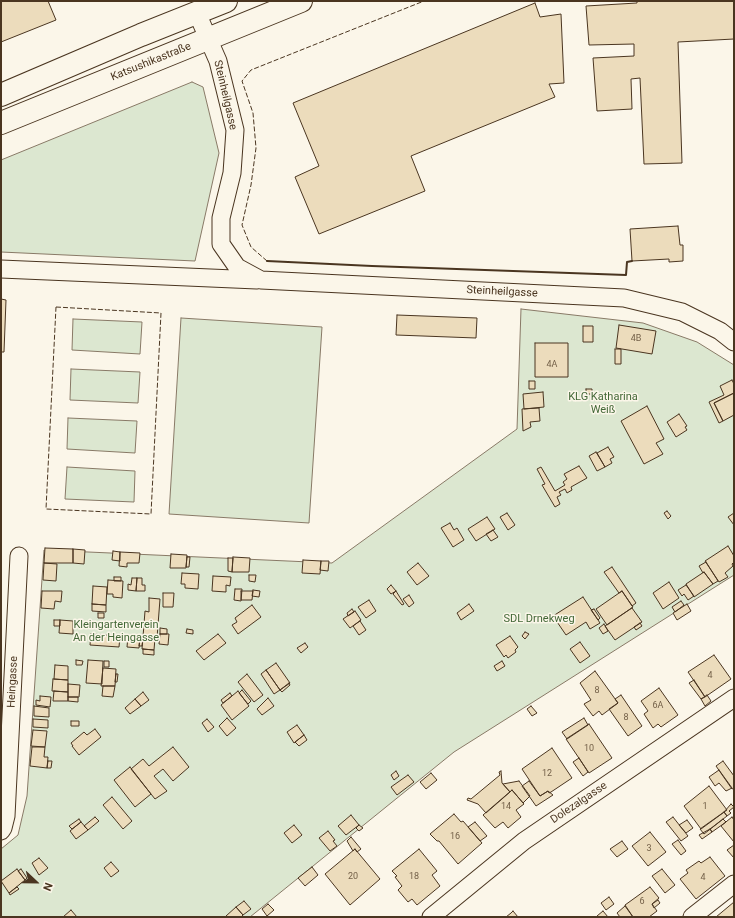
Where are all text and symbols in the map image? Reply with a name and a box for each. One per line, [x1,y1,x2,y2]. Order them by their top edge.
street label: Katsushikastraße [109,40,193,84]
street label: Steinheilgasse [211,59,239,131]
street label: Steinheilgasse [466,284,538,300]
house number: 4B [631,334,641,344]
house number: 4A [547,360,557,370]
park label: KLG Katharina Weiß [568,390,638,416]
park label: SDL Drnekweg [503,612,575,626]
park label: Kleingartenverein An der Heingasse [73,618,159,644]
street label: Heingasse [5,656,21,708]
house number: 4 [707,671,713,681]
house number: 8 [594,686,600,696]
house number: 6A [653,701,663,711]
house number: 8 [623,713,629,723]
house number: 10 [584,744,594,754]
house number: 12 [542,769,552,779]
street label: Dolezalgasse [548,779,610,827]
house number: 14 [501,802,511,812]
house number: 1 [702,802,708,812]
house number: 16 [450,832,460,842]
house number: 3 [646,844,652,854]
north arrow [16,862,56,902]
house number: 20 [348,872,358,882]
house number: 18 [409,872,419,882]
house number: 4 [700,873,706,883]
text: N [40,881,55,893]
house number: 6 [639,897,645,907]

